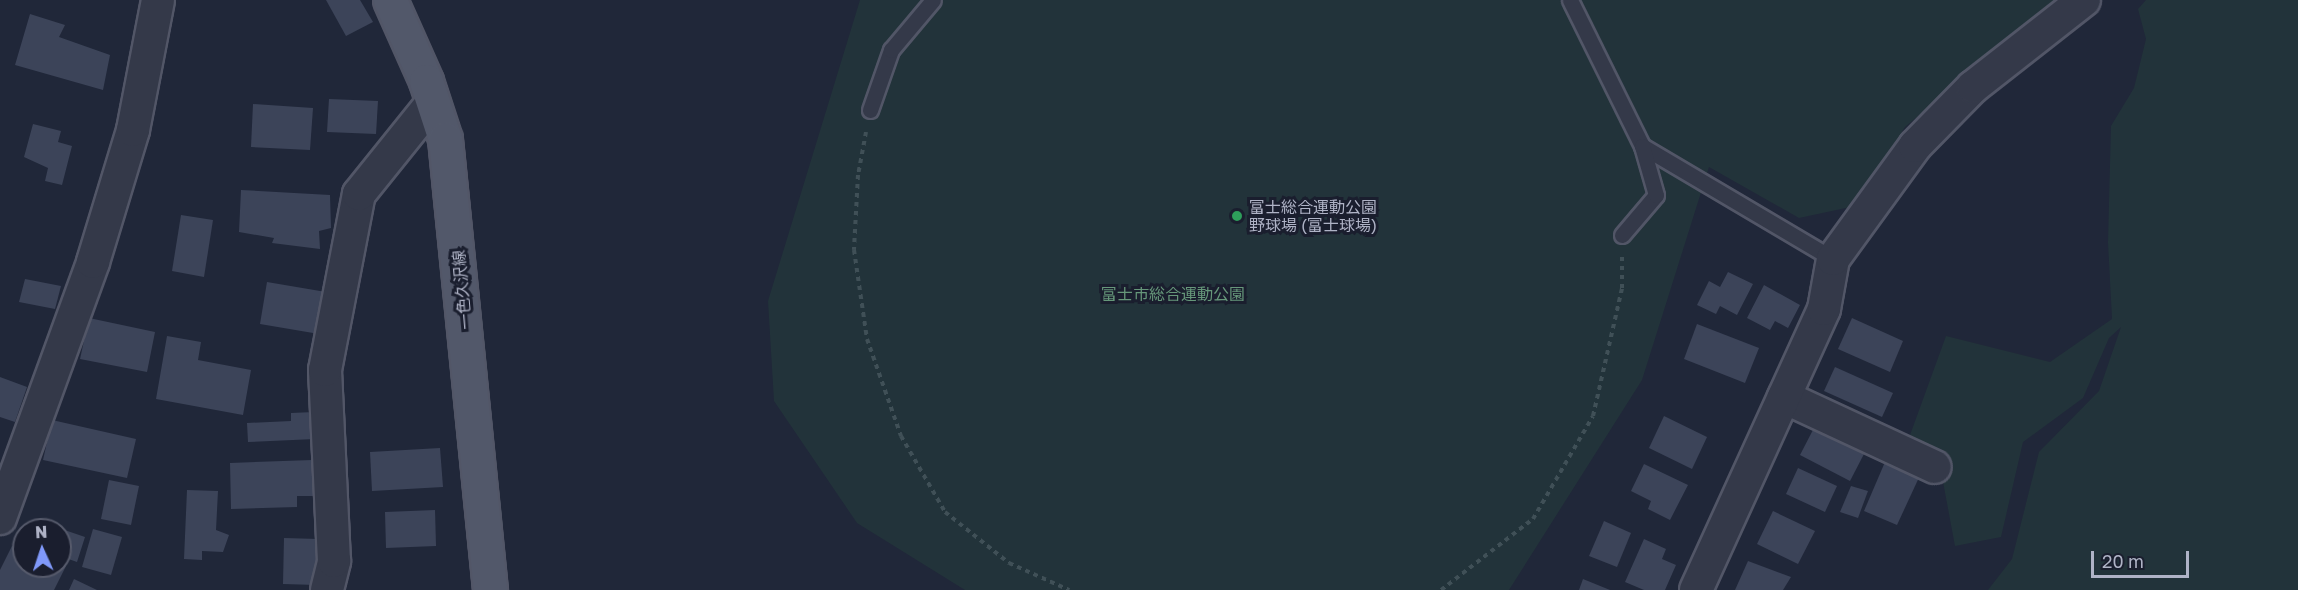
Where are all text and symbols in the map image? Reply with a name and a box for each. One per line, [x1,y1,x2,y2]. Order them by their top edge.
place label: 富士総合運動公園 野球場 (富士球場) [1249,197,1377,235]
marker: 富士総合運動公園 野球場 (富士球場) [1230,209,1244,223]
street label: 一色久沢線 [449,249,475,331]
park label: 富士市総合運動公園 [1101,284,1245,304]
north arrow [12,518,72,578]
text: N [35,522,48,542]
scale bar [2094,539,2192,577]
text: 20 m [2102,550,2144,572]

